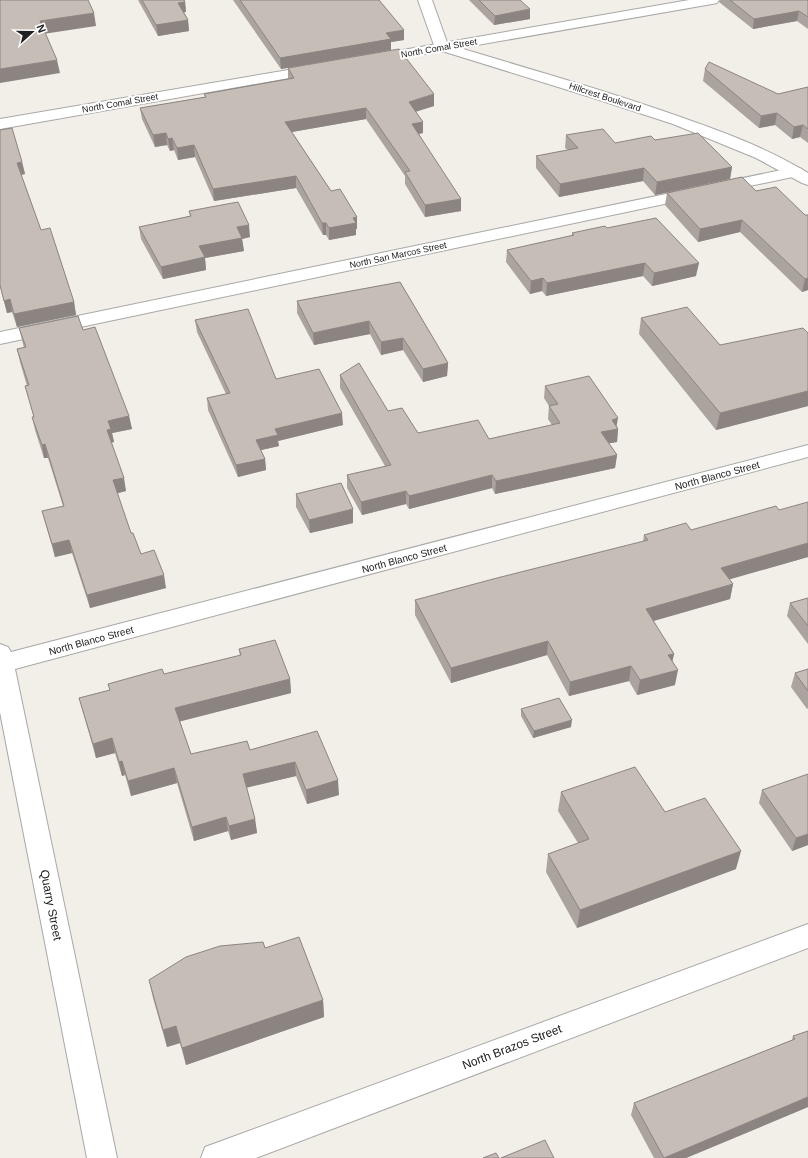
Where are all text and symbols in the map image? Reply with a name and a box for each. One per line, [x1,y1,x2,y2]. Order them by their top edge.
north arrow [12,12,52,52]
text: N [34,23,48,34]
street label: North Comal Street [400,36,478,60]
street label: Hillcrest Boulevard [568,81,642,113]
street label: North Comal Street [81,91,159,115]
street label: North San Marcos Street [349,240,448,270]
street label: North Blanco Street [674,459,761,492]
street label: North Blanco Street [361,542,448,575]
street label: North Blanco Street [48,624,135,657]
street label: Quarry Street [37,868,65,942]
street label: North Brazos Street [460,1021,564,1072]

